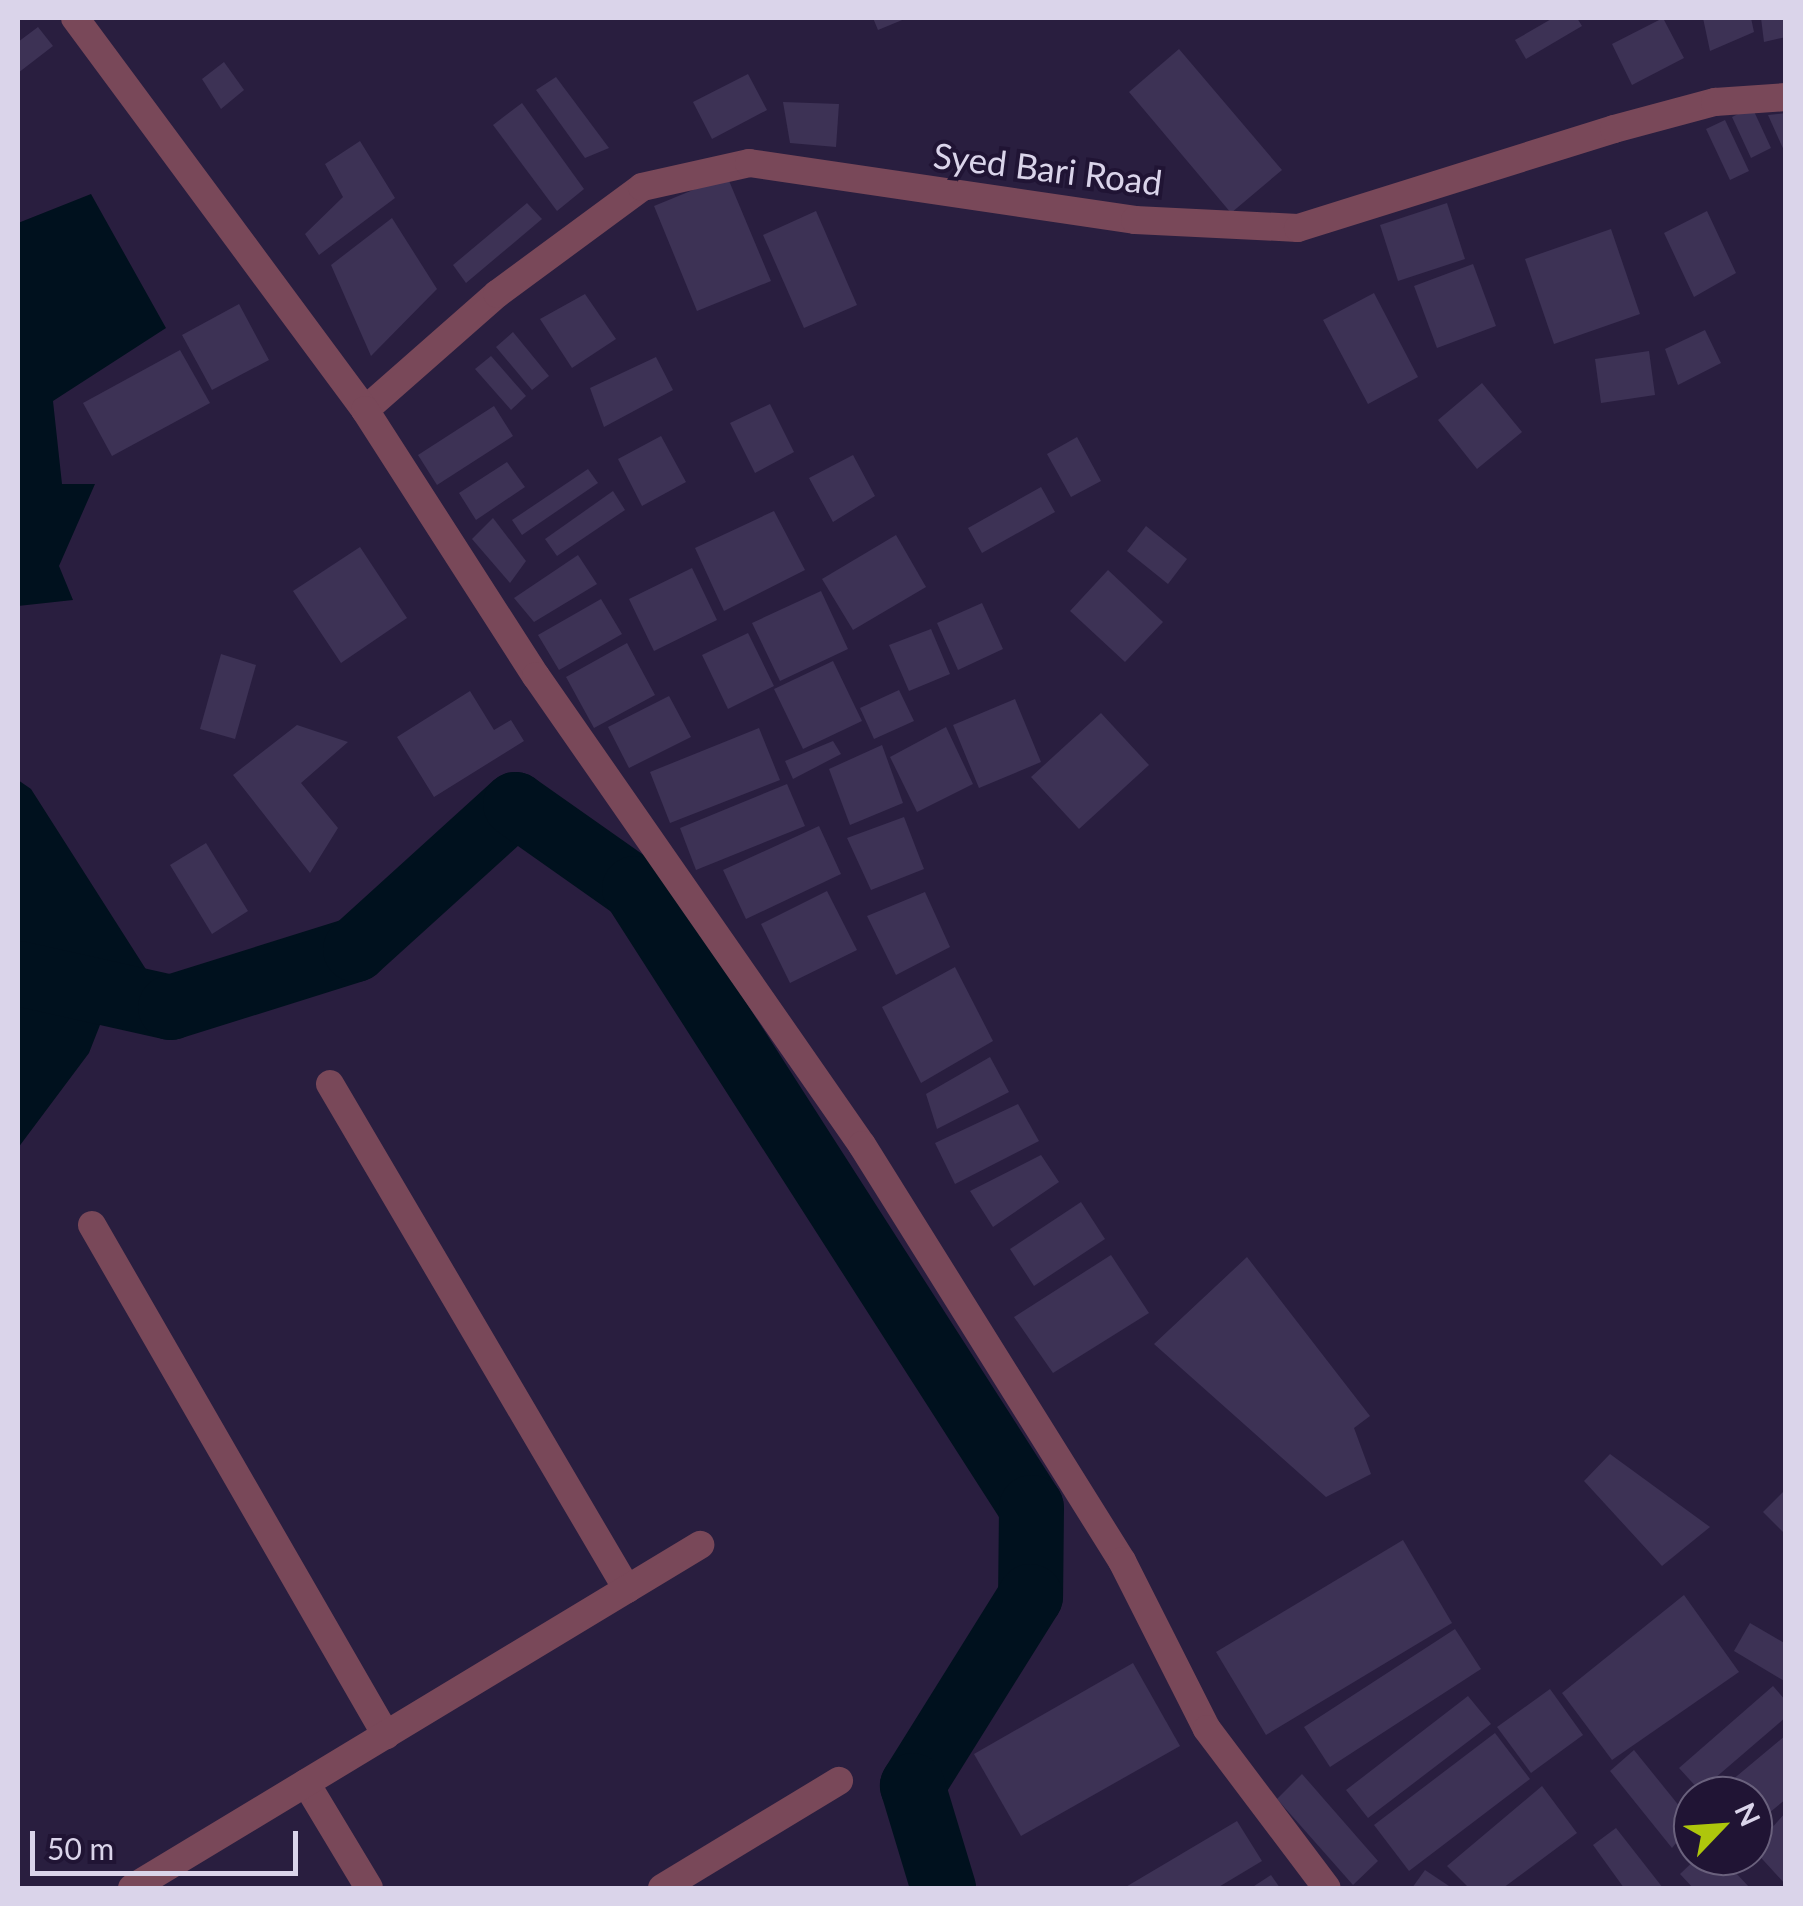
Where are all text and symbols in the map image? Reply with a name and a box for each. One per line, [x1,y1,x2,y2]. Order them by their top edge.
street label: Syed Bari Road [931,133,1165,203]
north arrow [1673,1776,1773,1876]
text: N [1728,1797,1768,1831]
scale bar [35,1811,302,1873]
text: 50 m [47,1830,114,1866]

